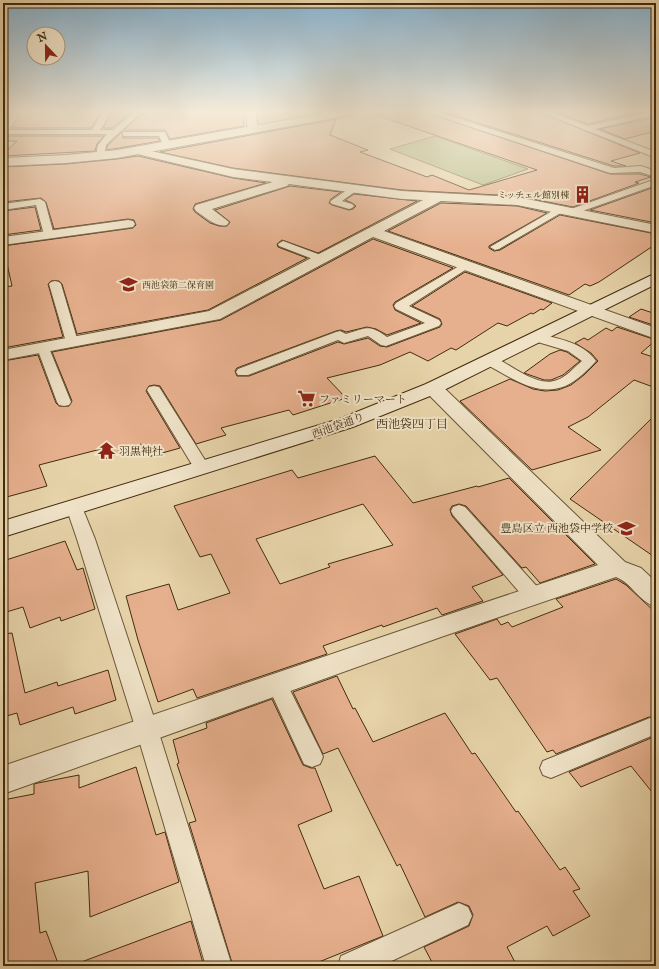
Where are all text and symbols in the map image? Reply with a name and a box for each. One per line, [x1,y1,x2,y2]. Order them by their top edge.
north arrow [26,26,66,66]
text: N [35,29,50,46]
building icon: ミッチェル館別棟 [572,185,592,205]
place label: ミッチェル館別棟 [497,190,569,201]
school or university icon: 西池袋第二保育園 [119,275,139,295]
place label: 西池袋第二保育園 [142,279,214,291]
supermarket icon: ファミリーマート [296,389,316,409]
place label: ファミリーマート [319,393,407,407]
street label: 西池袋通り [310,410,367,442]
district label: 西池袋四丁目 [376,417,448,432]
temple icon: 羽黒神社 [96,441,116,461]
place label: 羽黒神社 [119,445,163,459]
school or university icon: 豊島区立 西池袋中学校 [616,518,636,538]
place label: 豊島区立 西池袋中学校 [501,522,613,536]

